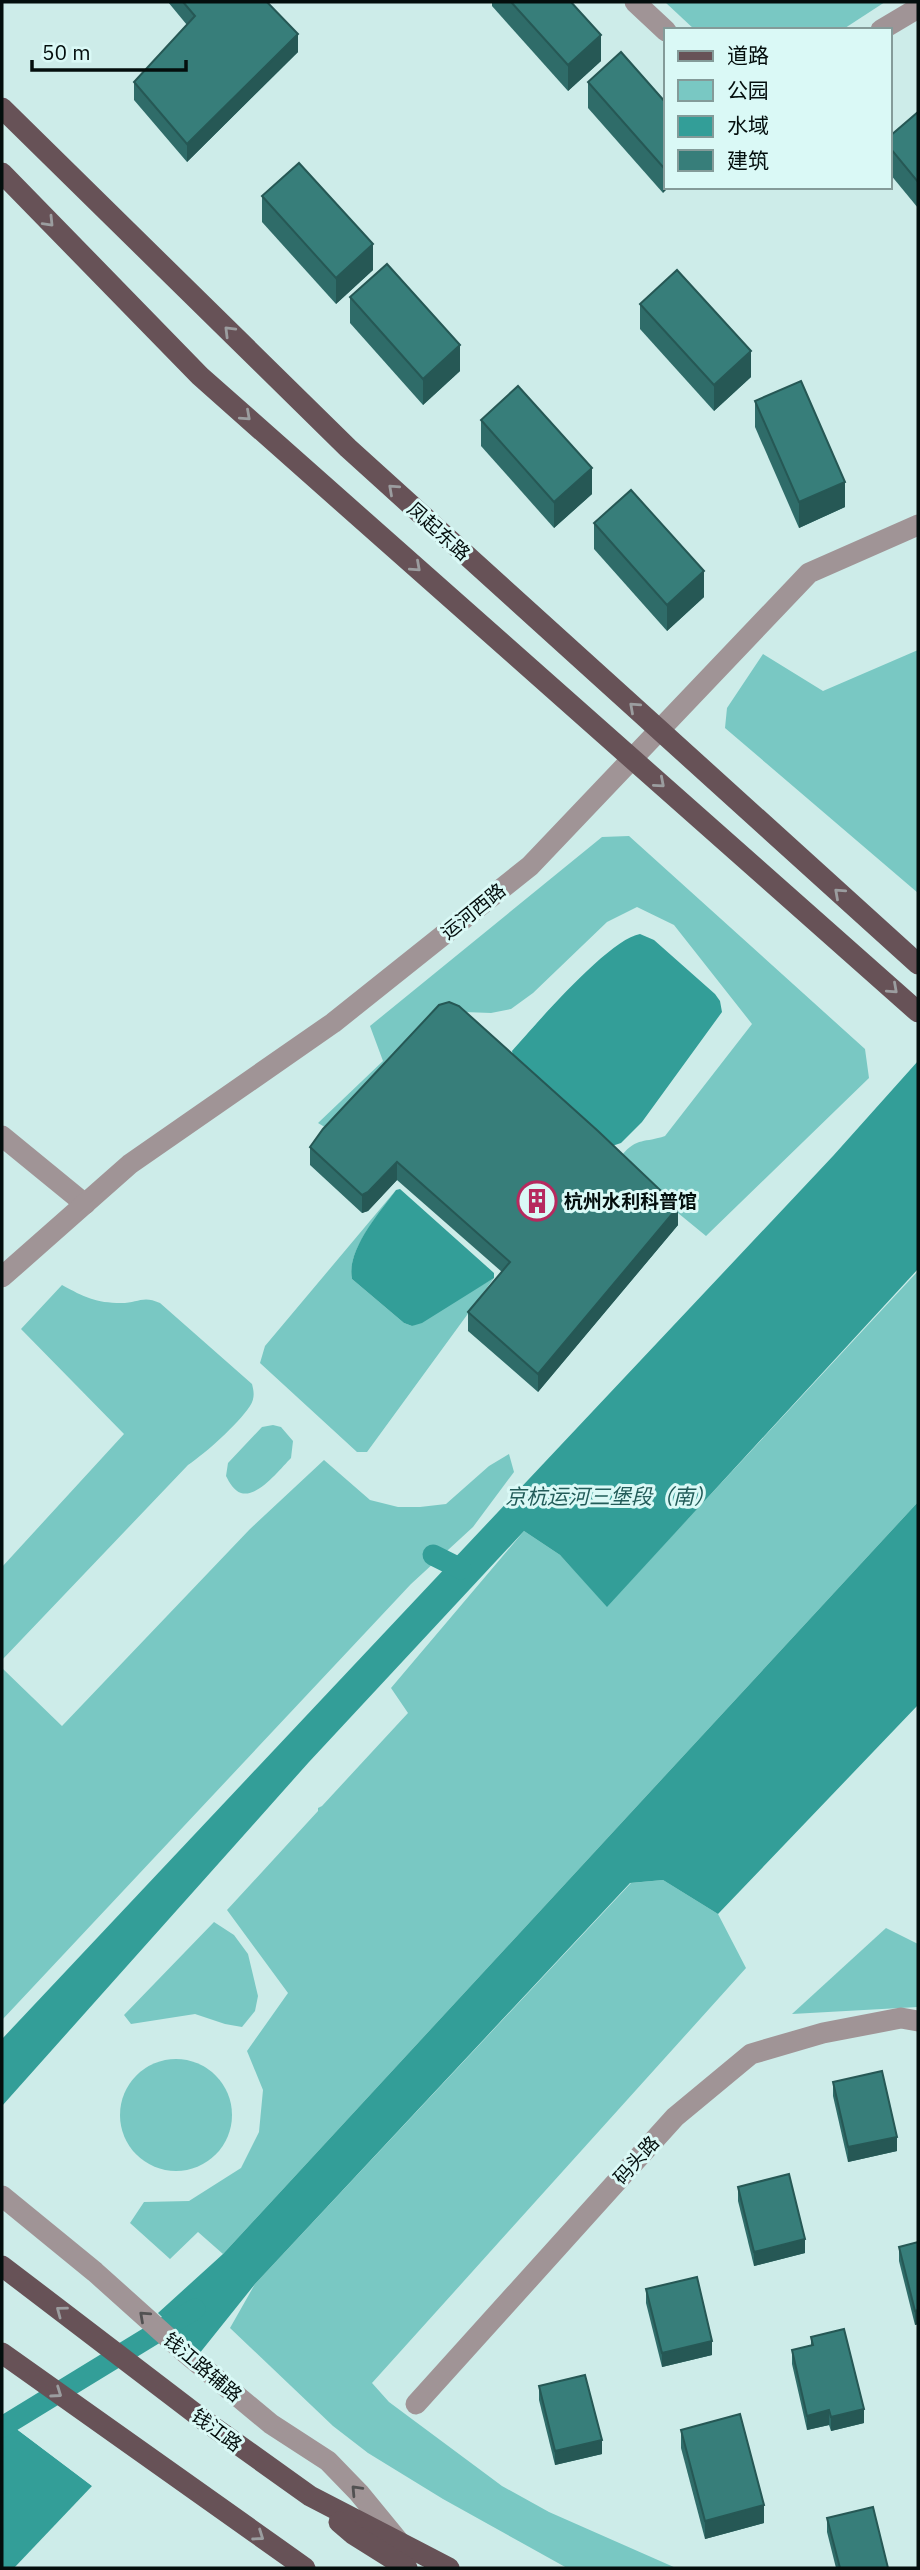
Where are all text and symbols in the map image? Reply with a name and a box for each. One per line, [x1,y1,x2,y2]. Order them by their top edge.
scale bar [32,28,186,72]
legend [664,28,892,189]
text: 50 m [42,38,91,66]
text: 道路 [727,41,769,69]
text: 公园 [727,76,769,104]
text: 水域 [727,111,769,139]
text: 建筑 [727,146,769,174]
one-way arrow [41,214,54,227]
one-way arrow [224,327,237,340]
one-way arrow [238,408,251,420]
one-way arrow [388,485,401,497]
street label: 凤起东路 [403,497,475,565]
one-way arrow [408,559,421,571]
one-way arrow [629,703,642,716]
one-way arrow [651,775,664,787]
street label: 运河西路 [436,878,510,944]
one-way arrow [834,889,847,901]
one-way arrow [884,981,897,993]
building icon: 杭州水利科普馆 [516,1180,558,1222]
place label: 杭州水利科普馆 [564,1189,697,1213]
water label: 京杭运河三堡段（南） [505,1482,715,1510]
street label: 码头路 [608,2131,664,2189]
one-way arrow [56,2306,69,2319]
one-way arrow [139,2312,152,2325]
street label: 钱江路辅路 [159,2327,247,2407]
one-way arrow [49,2385,62,2397]
street label: 钱江路 [187,2403,247,2457]
one-way arrow [352,2485,364,2498]
one-way arrow [251,2528,264,2540]

